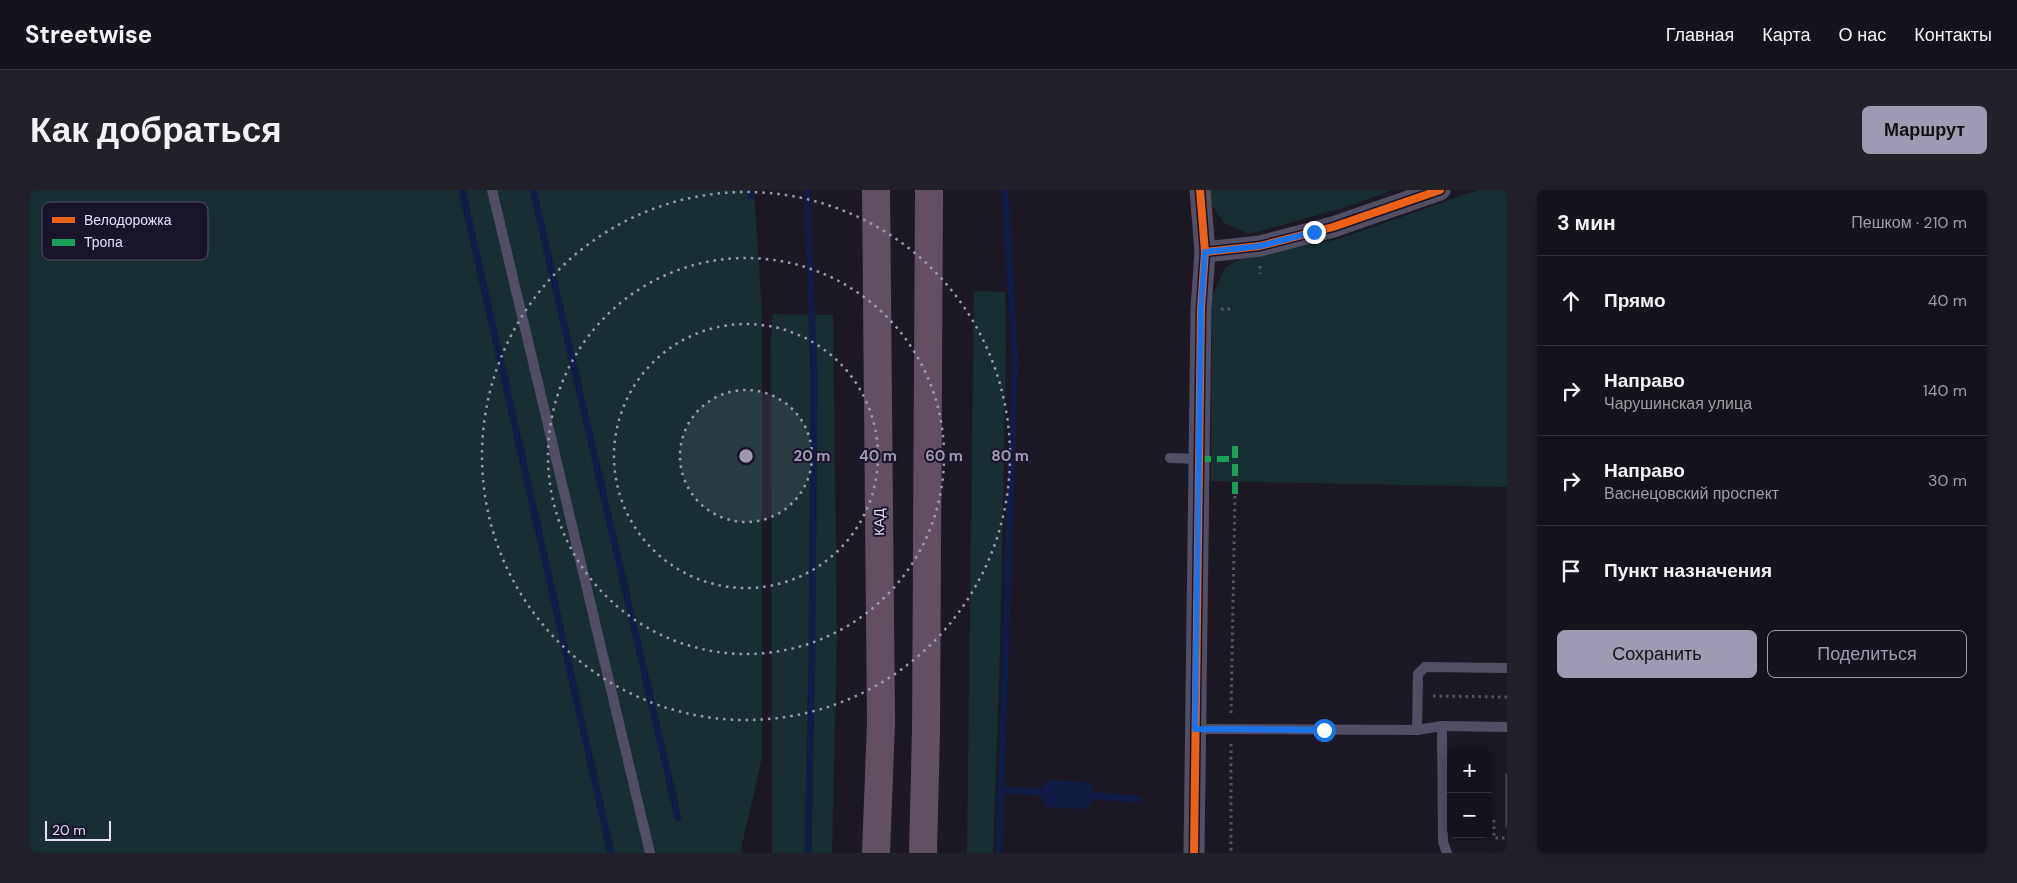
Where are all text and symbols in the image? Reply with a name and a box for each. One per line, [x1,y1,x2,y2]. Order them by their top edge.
text: Streetwise [25,19,152,50]
text: Главная [1666,23,1734,47]
text: Карта [1762,23,1811,47]
text: О нас [1839,23,1886,47]
text: Контакты [1914,23,1992,47]
button: Маршрут [1862,106,1987,154]
text: Как добраться [30,107,282,153]
legend [42,202,208,260]
text: 3 мин [1557,209,1616,237]
text: Велодорожка [84,211,172,229]
text: Пешком · 210 m [1851,212,1967,233]
route end [1303,221,1326,244]
text: Тропа [84,233,123,251]
icon: ahead [1557,287,1585,315]
text: Прямо [1604,288,1666,313]
text: 40 m [1928,290,1967,311]
text: Направо [1604,368,1685,393]
icon: right [1557,377,1585,405]
text: 140 m [1923,380,1967,401]
text: Чарушинская улица [1604,393,1752,414]
text: 20 m [794,446,830,466]
text: 40 m [859,446,897,466]
text: 60 m [925,446,963,466]
text: 80 m [991,446,1029,466]
centre of rings [737,447,755,465]
text: Направо [1604,458,1685,483]
icon: right [1557,467,1585,495]
text: 30 m [1928,470,1967,491]
text: Васнецовский проспект [1604,483,1779,504]
street label: КАД [870,508,888,536]
icon: arrive [1557,557,1585,585]
text: Пункт назначения [1604,558,1772,583]
button: Сохранить [1557,630,1757,678]
button: Поделиться [1767,630,1967,678]
route start [1313,719,1336,742]
map controls [1447,748,1492,838]
button: + [1447,748,1492,793]
button: − [1447,793,1492,838]
scale bar [45,818,111,841]
text: 20 m [52,821,86,839]

